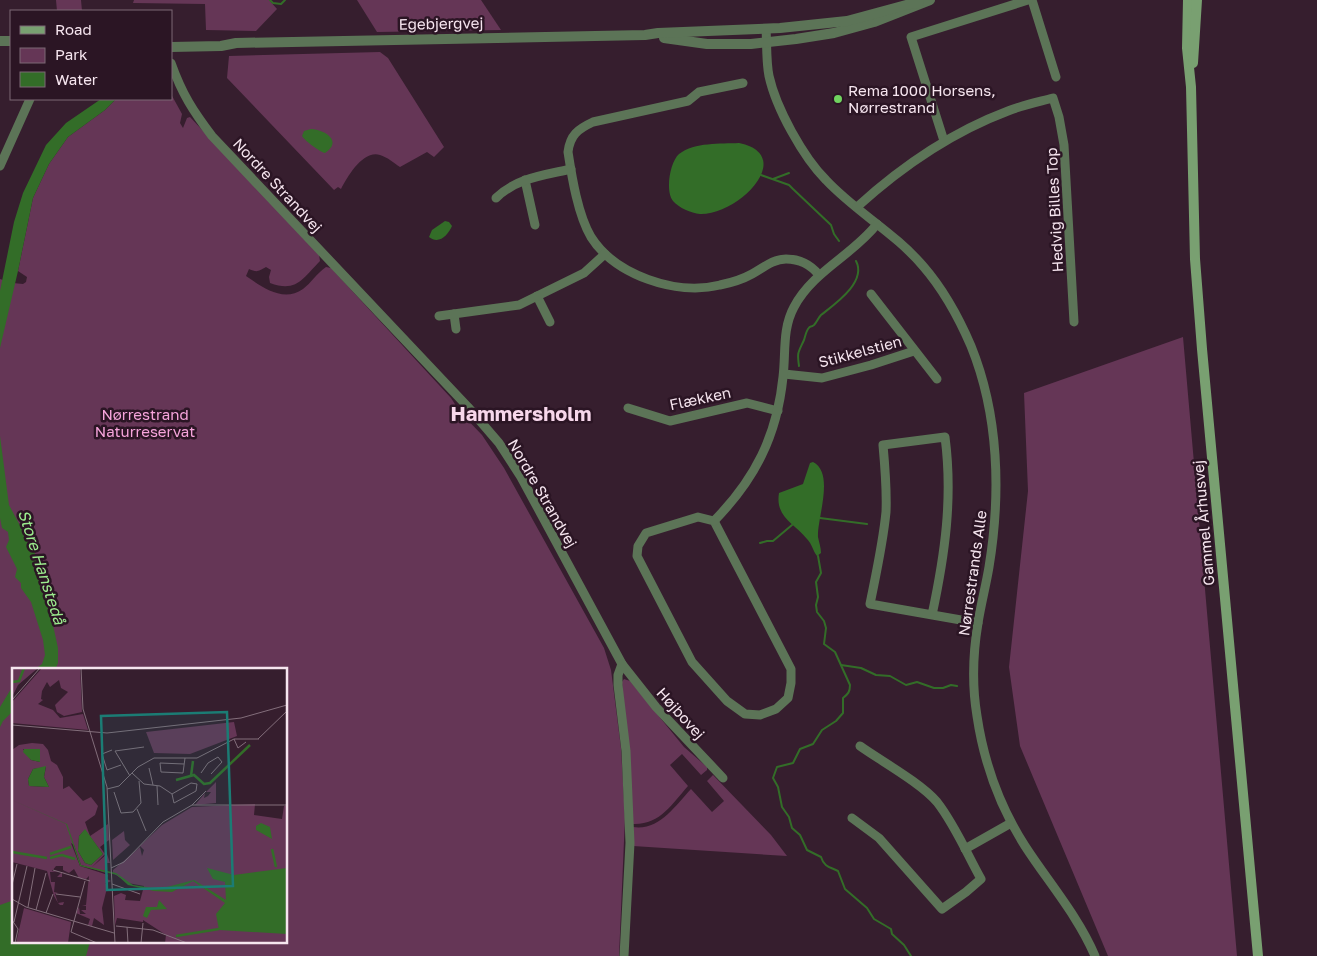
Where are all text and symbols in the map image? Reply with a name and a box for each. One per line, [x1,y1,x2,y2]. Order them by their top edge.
legend [10,10,172,100]
street label: Egebjergvej [399,13,483,33]
text: Road [55,20,92,38]
text: Park [55,45,88,63]
text: Water [55,70,98,88]
place label: Rema 1000 Horsens, Nørrestrand [848,81,996,116]
marker: Rema 1000 Horsens, Nørrestrand [832,93,844,105]
street label: Nordre Strandvej [230,134,326,236]
street label: Hedvig Billes Top [1042,147,1066,273]
street label: Stikkelstien [816,331,904,371]
street label: Flækken [668,383,732,413]
district label: Hammersholm [451,401,591,425]
park label: Nørrestrand Naturreservat [95,405,195,440]
street label: Nordre Strandvej [505,436,581,550]
street label: Gammel Århusvej [1189,460,1217,586]
water label: Store Hanstedå [14,507,70,628]
street label: Nørrestrands Alle [954,509,990,637]
inset map [12,668,288,944]
street label: Højbovej [653,684,709,742]

